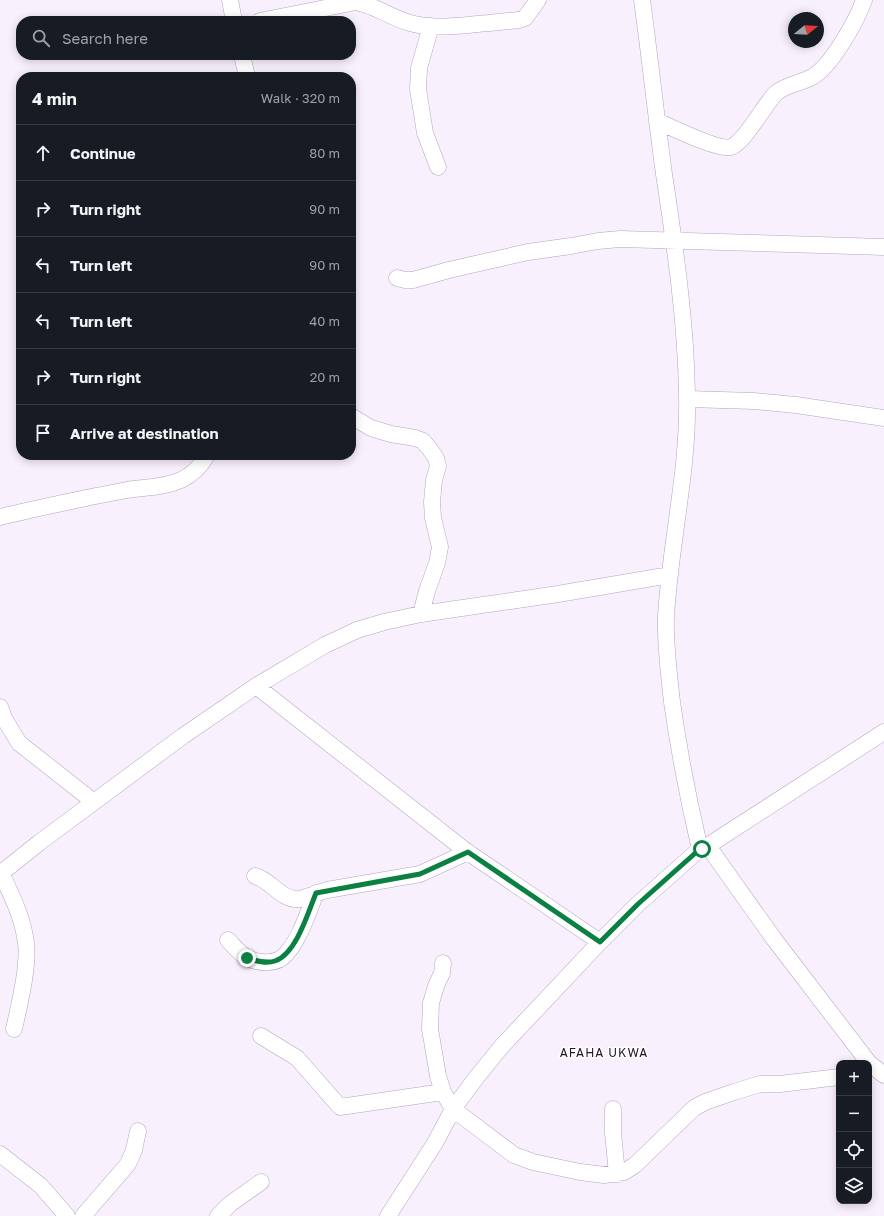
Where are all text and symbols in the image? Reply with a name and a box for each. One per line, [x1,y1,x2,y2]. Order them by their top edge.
north arrow [788,12,824,48]
search box [16,16,356,60]
icon: search [30,27,52,49]
text: Search here [62,29,148,47]
text: 4 min [32,88,77,109]
text: Walk · 320 m [261,90,340,106]
icon: ahead [32,142,54,164]
text: Continue [70,144,136,162]
text: 80 m [309,145,340,161]
icon: right [32,198,54,220]
text: Turn right [70,200,141,218]
text: 90 m [309,201,340,217]
icon: left [32,254,54,276]
text: Turn left [70,256,132,274]
text: 90 m [309,257,340,273]
icon: left [32,310,54,332]
text: Turn left [70,312,132,330]
text: 40 m [309,313,340,329]
icon: right [32,366,54,388]
text: Turn right [70,368,141,386]
text: 20 m [310,369,340,385]
icon: arrive [32,422,54,444]
text: Arrive at destination [70,424,219,442]
route start [693,840,711,858]
route end [238,949,256,967]
district label: AFAHA UKWA [560,1045,648,1060]
map controls [836,1060,872,1204]
button: + [836,1060,872,1096]
button: − [836,1096,872,1132]
button: locate [836,1132,872,1168]
button: layers [836,1168,872,1204]

